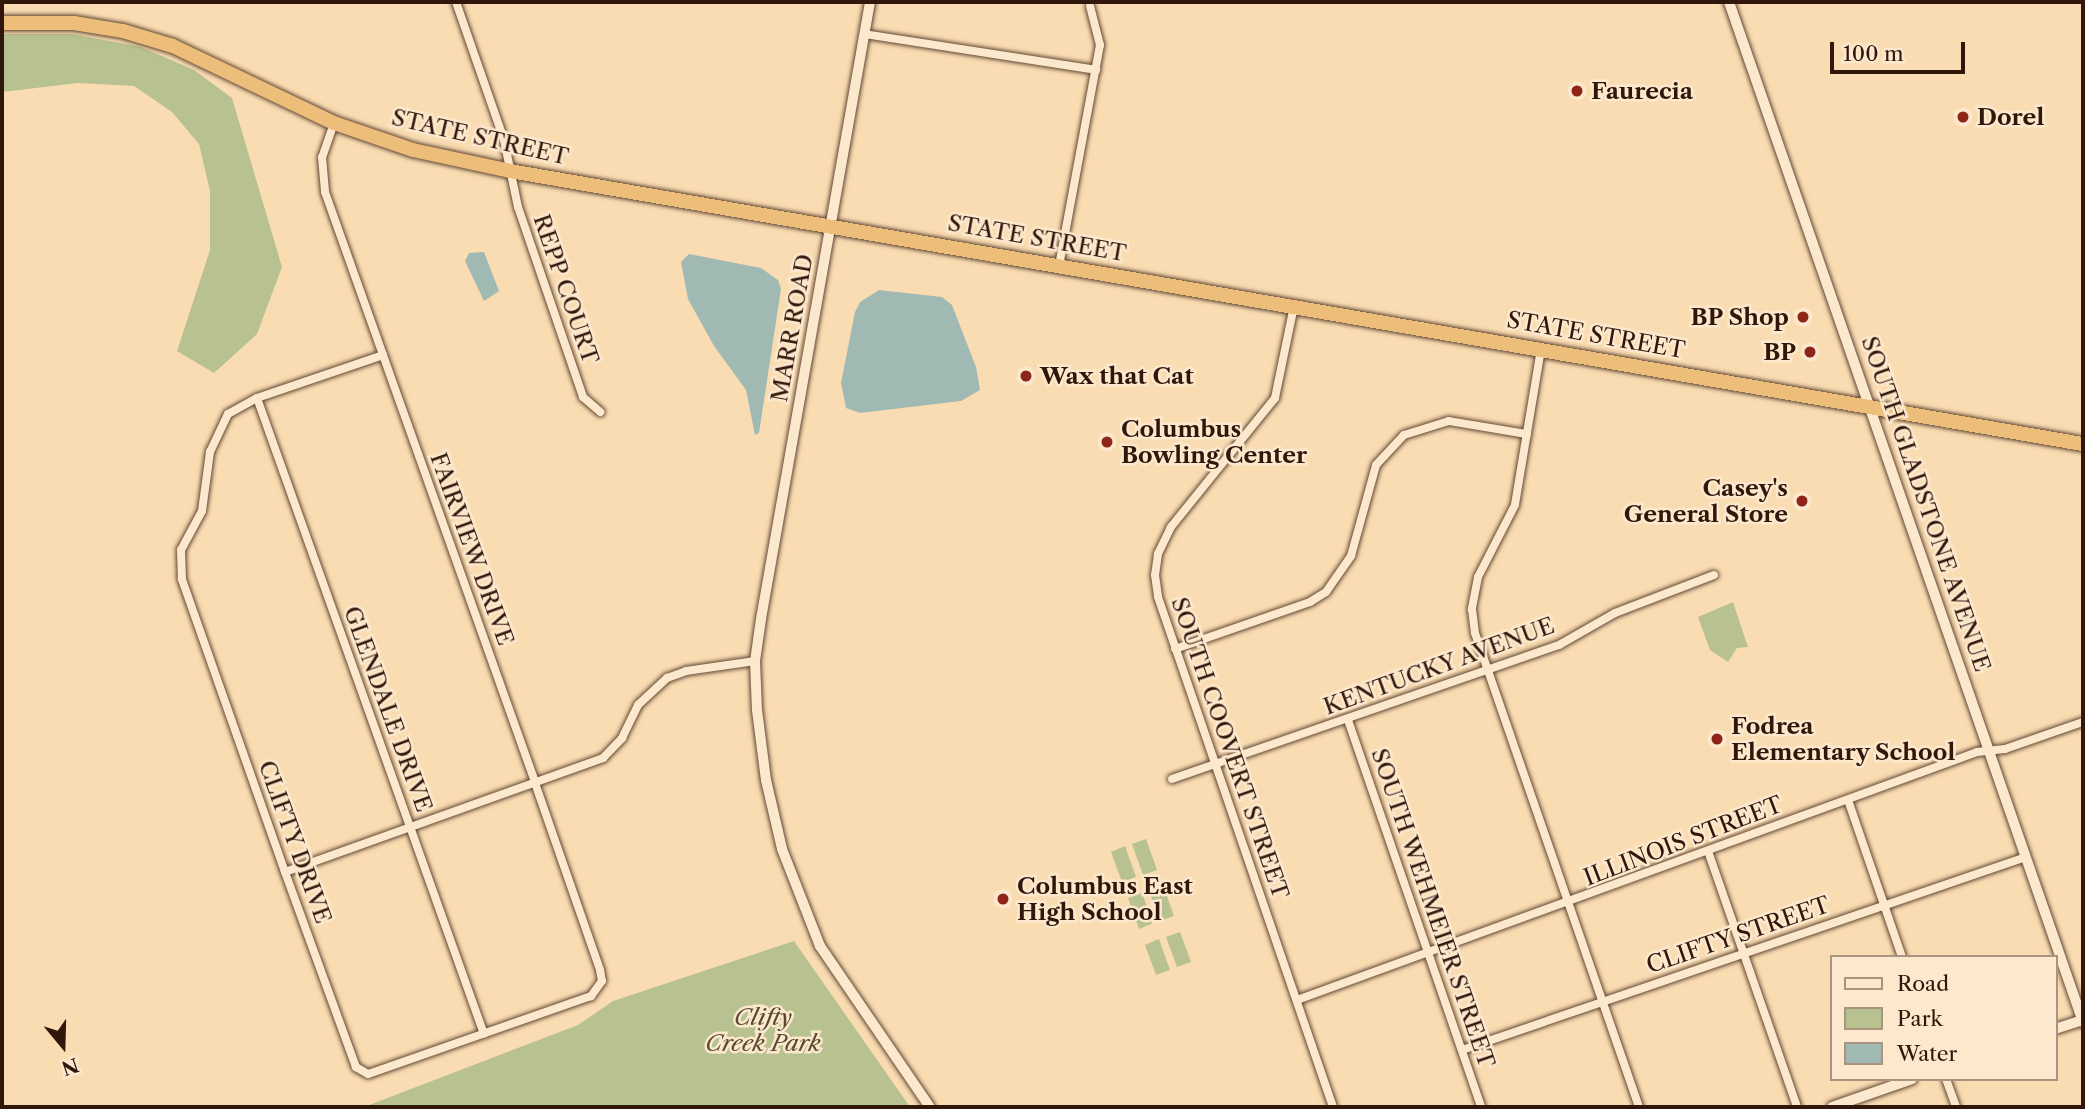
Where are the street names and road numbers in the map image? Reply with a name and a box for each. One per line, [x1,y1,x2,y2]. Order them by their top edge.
street label: STATE STREET [389,103,571,171]
street label: STATE STREET [946,209,1128,267]
street label: REPP COURT [527,210,605,368]
street label: MARR ROAD [765,251,819,405]
street label: STATE STREET [1505,306,1687,364]
street label: SOUTH GLADSTONE AVENUE [1855,332,1997,676]
street label: FAIRVIEW DRIVE [424,448,520,650]
street label: SOUTH COOVERT STREET [1165,593,1295,903]
street label: GLENDALE DRIVE [338,602,438,816]
street label: KENTUCKY AVENUE [1319,611,1559,721]
street label: SOUTH WEHMEIER STREET [1365,744,1501,1072]
street label: CLIFTY DRIVE [253,756,337,928]
street label: ILLINOIS STREET [1580,790,1786,892]
street label: CLIFTY STREET [1642,891,1834,979]

